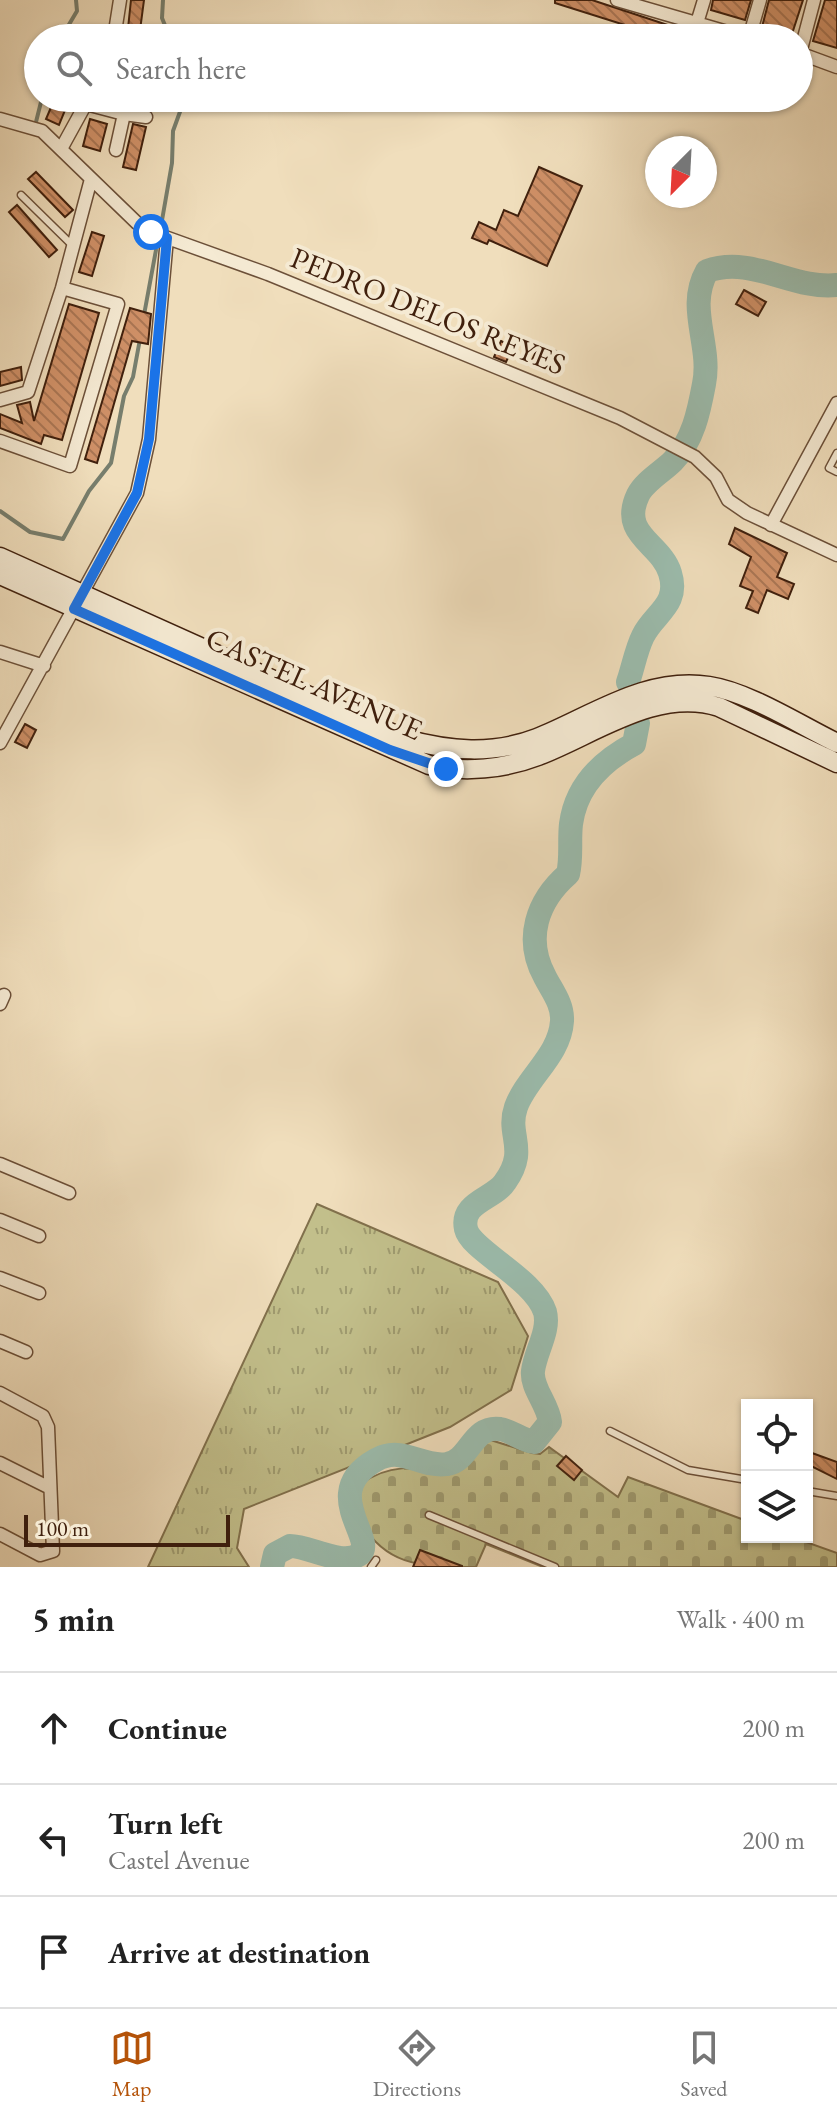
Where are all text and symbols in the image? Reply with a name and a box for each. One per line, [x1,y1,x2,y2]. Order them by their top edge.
search box [24,24,813,112]
icon: search [52,46,96,90]
text: Search here [116,49,246,88]
north arrow [645,136,717,208]
route start [133,214,169,250]
street label: PEDRO DELOS REYES [285,238,571,383]
street label: CASTEL AVENUE [200,618,429,749]
route end [428,751,464,787]
map controls [741,1399,813,1543]
button: locate [741,1399,813,1471]
button: layers [741,1471,813,1543]
scale bar [24,1511,230,1547]
text: 100 m [36,1514,89,1543]
text: 5 min [32,1597,115,1641]
text: Walk · 400 m [677,1602,805,1636]
icon: ahead [32,1706,76,1750]
text: Continue [108,1709,227,1748]
text: 200 m [742,1711,805,1745]
text: Turn left [108,1804,222,1843]
icon: left [32,1818,76,1862]
text: 200 m [742,1823,805,1857]
text: Castel Avenue [108,1843,250,1877]
icon: arrive [32,1930,76,1974]
text: Arrive at destination [108,1933,370,1972]
tab: Map [110,2026,154,2103]
tab: Directions [373,2026,461,2103]
tab: Saved [680,2026,727,2103]

